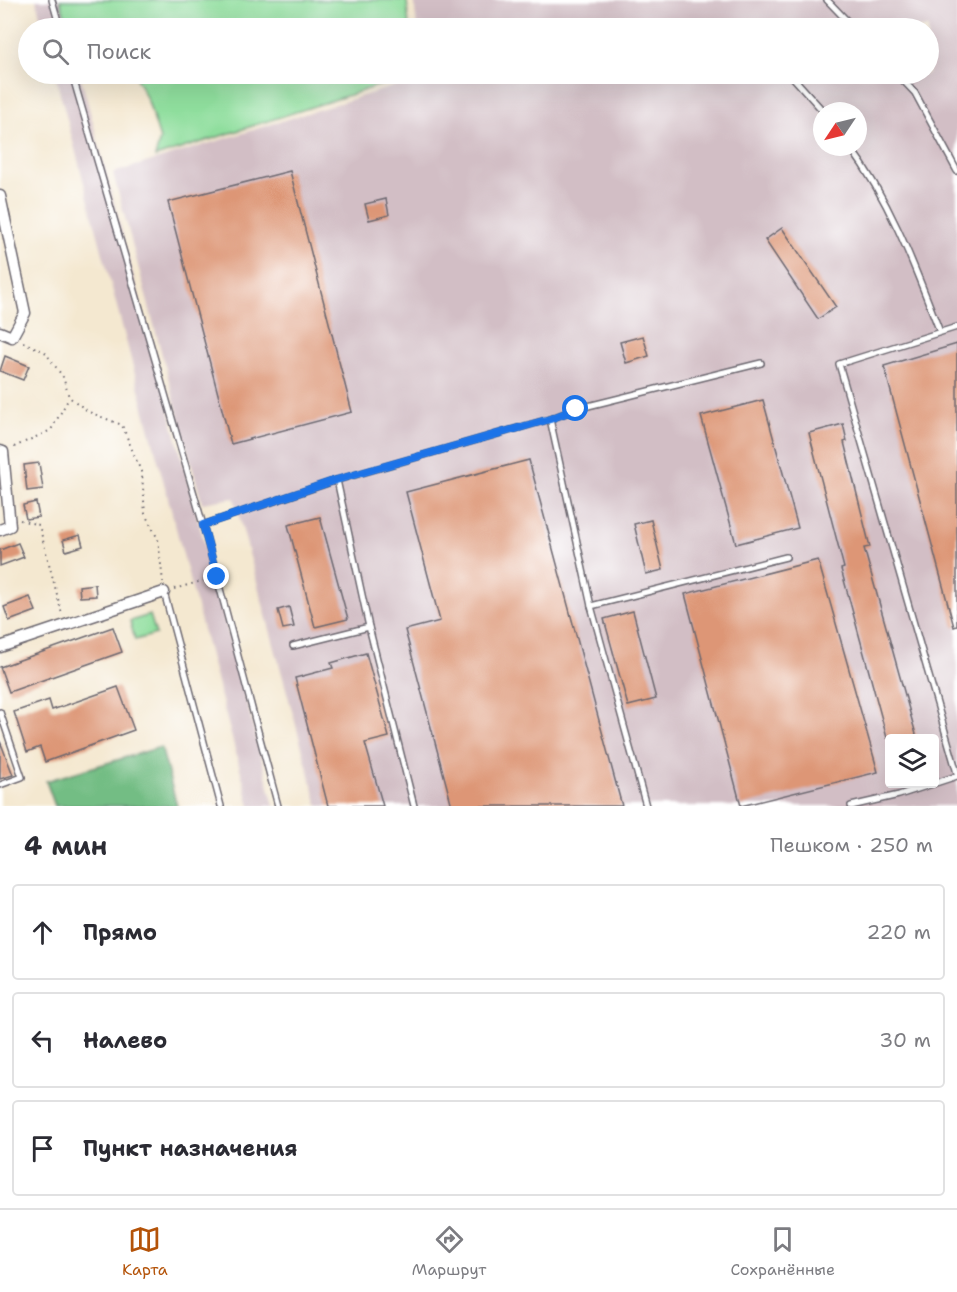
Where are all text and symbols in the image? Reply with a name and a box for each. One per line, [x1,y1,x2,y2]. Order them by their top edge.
search box [18,18,939,84]
icon: search [39,35,72,68]
text: Поиск [87,37,151,66]
north arrow [813,102,867,156]
route start [562,395,588,421]
route end [203,563,229,589]
map controls [885,734,939,788]
button: layers [885,734,939,788]
text: 4 мин [24,828,107,863]
text: Пешком · 250 m [770,832,933,858]
icon: ahead [26,916,59,949]
text: Прямо [83,918,157,947]
text: 220 m [867,919,931,945]
icon: left [26,1024,59,1057]
text: Налево [83,1026,167,1055]
text: 30 m [879,1027,931,1053]
icon: arrive [26,1132,59,1165]
text: Пункт назначения [83,1134,297,1163]
tab: Карта [122,1223,168,1280]
tab: Маршрут [412,1223,486,1280]
tab: Сохранённые [730,1223,835,1280]

